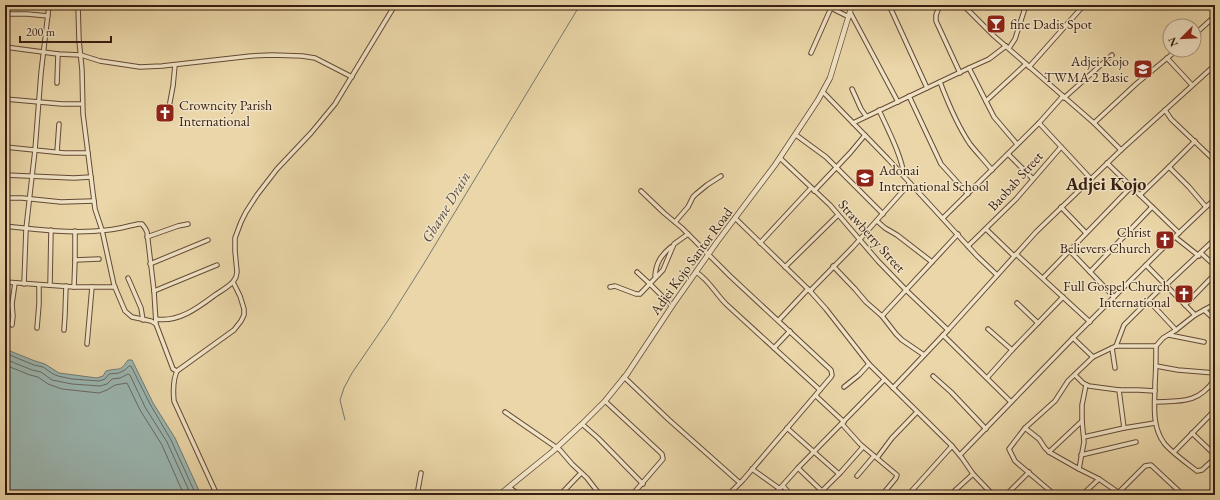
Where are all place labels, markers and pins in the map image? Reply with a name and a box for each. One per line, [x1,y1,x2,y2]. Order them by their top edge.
bar icon: fine Dadis Spot [985,13,1007,35]
place label: fine Dadis Spot [1010,15,1093,33]
place label: Adjei Kojo TWMA 2 Basic [1044,52,1129,86]
school or university icon: Adjei Kojo TWMA 2 Basic [1132,58,1154,80]
place label: Crowncity Parish International [179,96,272,130]
church icon: Crowncity Parish International [154,102,176,124]
place label: Adonai International School [878,161,990,195]
school or university icon: Adonai International School [854,167,876,189]
place label: Christ Believers Church [1060,223,1152,257]
church icon: Christ Believers Church [1154,229,1176,251]
place label: Full Gospel Church International [1063,277,1171,311]
church icon: Full Gospel Church International [1173,283,1195,305]

